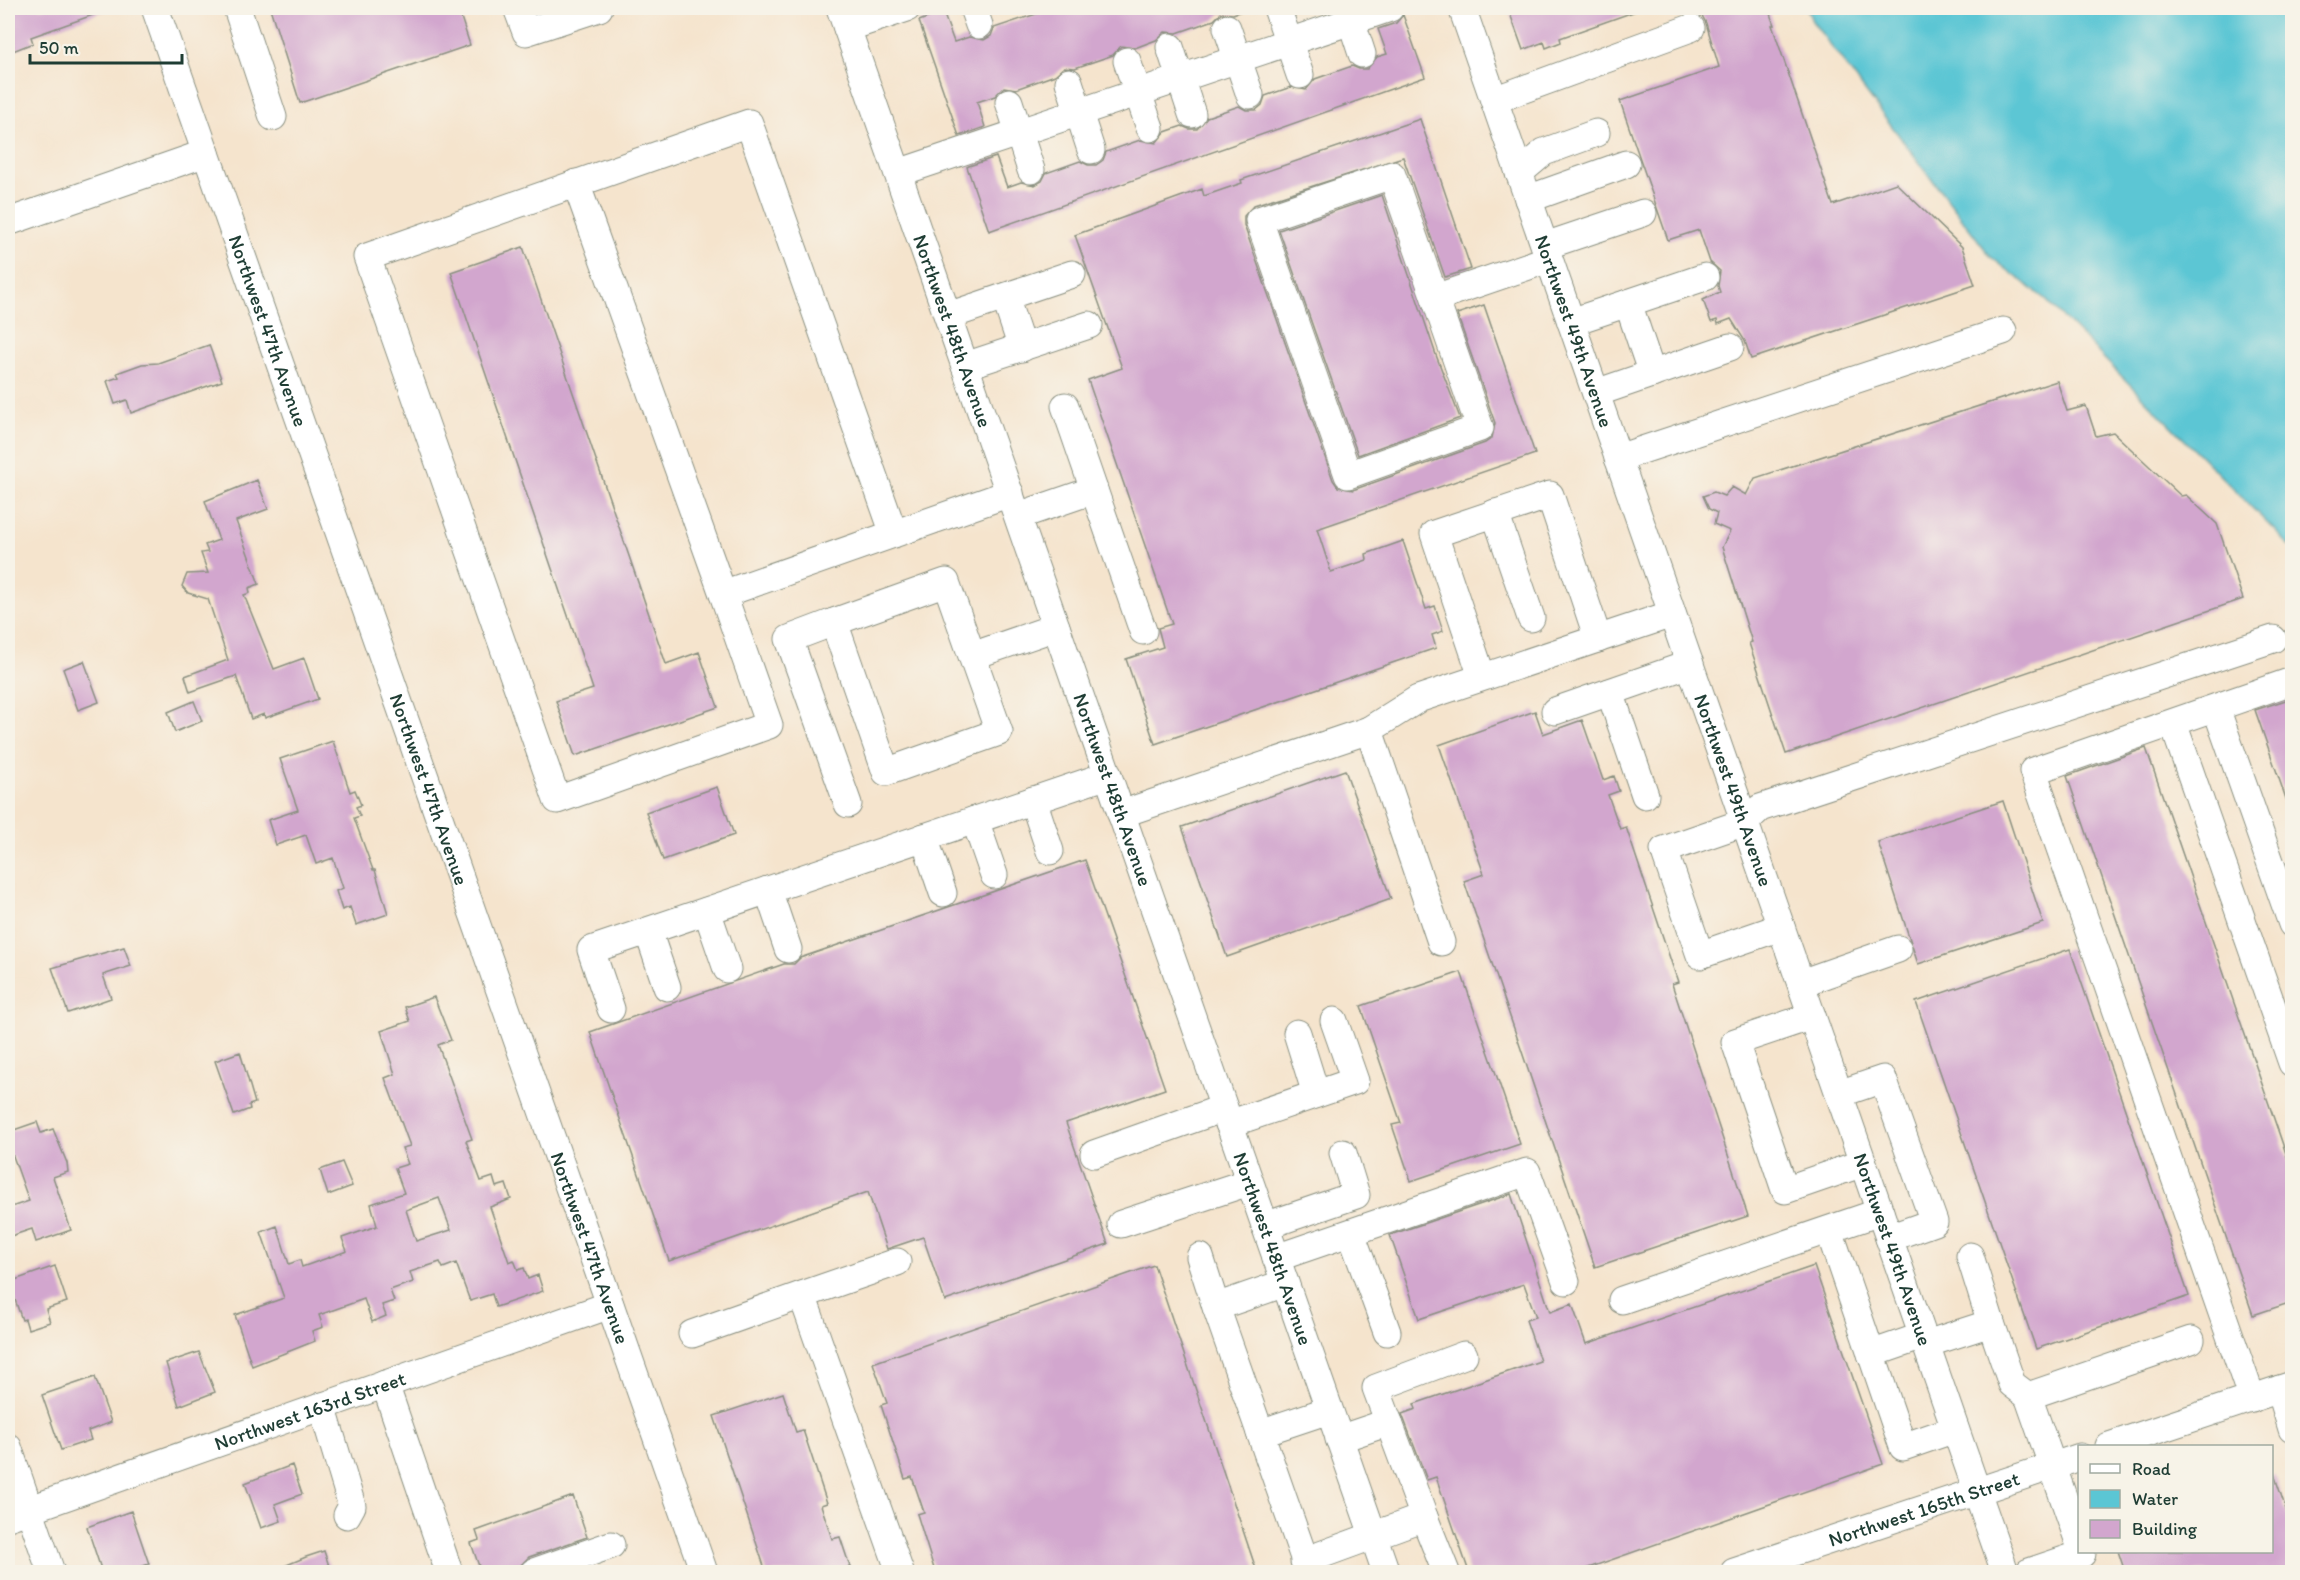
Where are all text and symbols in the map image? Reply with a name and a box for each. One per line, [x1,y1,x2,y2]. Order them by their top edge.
scale bar [30,27,182,65]
text: 50 m [39,37,79,59]
street label: Northwest 48th Avenue [908,231,997,431]
street label: Northwest 47th Avenue [224,232,313,430]
street label: Northwest 49th Avenue [1530,232,1619,431]
street label: Northwest 47th Avenue [385,690,474,888]
street label: Northwest 48th Avenue [1068,690,1158,889]
street label: Northwest 49th Avenue [1689,691,1778,890]
street label: Northwest 47th Avenue [546,1149,635,1347]
street label: Northwest 48th Avenue [1228,1149,1318,1348]
street label: Northwest 49th Avenue [1848,1150,1937,1349]
street label: Northwest 163rd Street [211,1366,409,1455]
legend [2078,1445,2273,1553]
text: Road [2132,1458,2171,1480]
street label: Northwest 165th Street [1825,1466,2023,1552]
text: Water [2132,1488,2178,1510]
text: Building [2132,1518,2198,1540]

